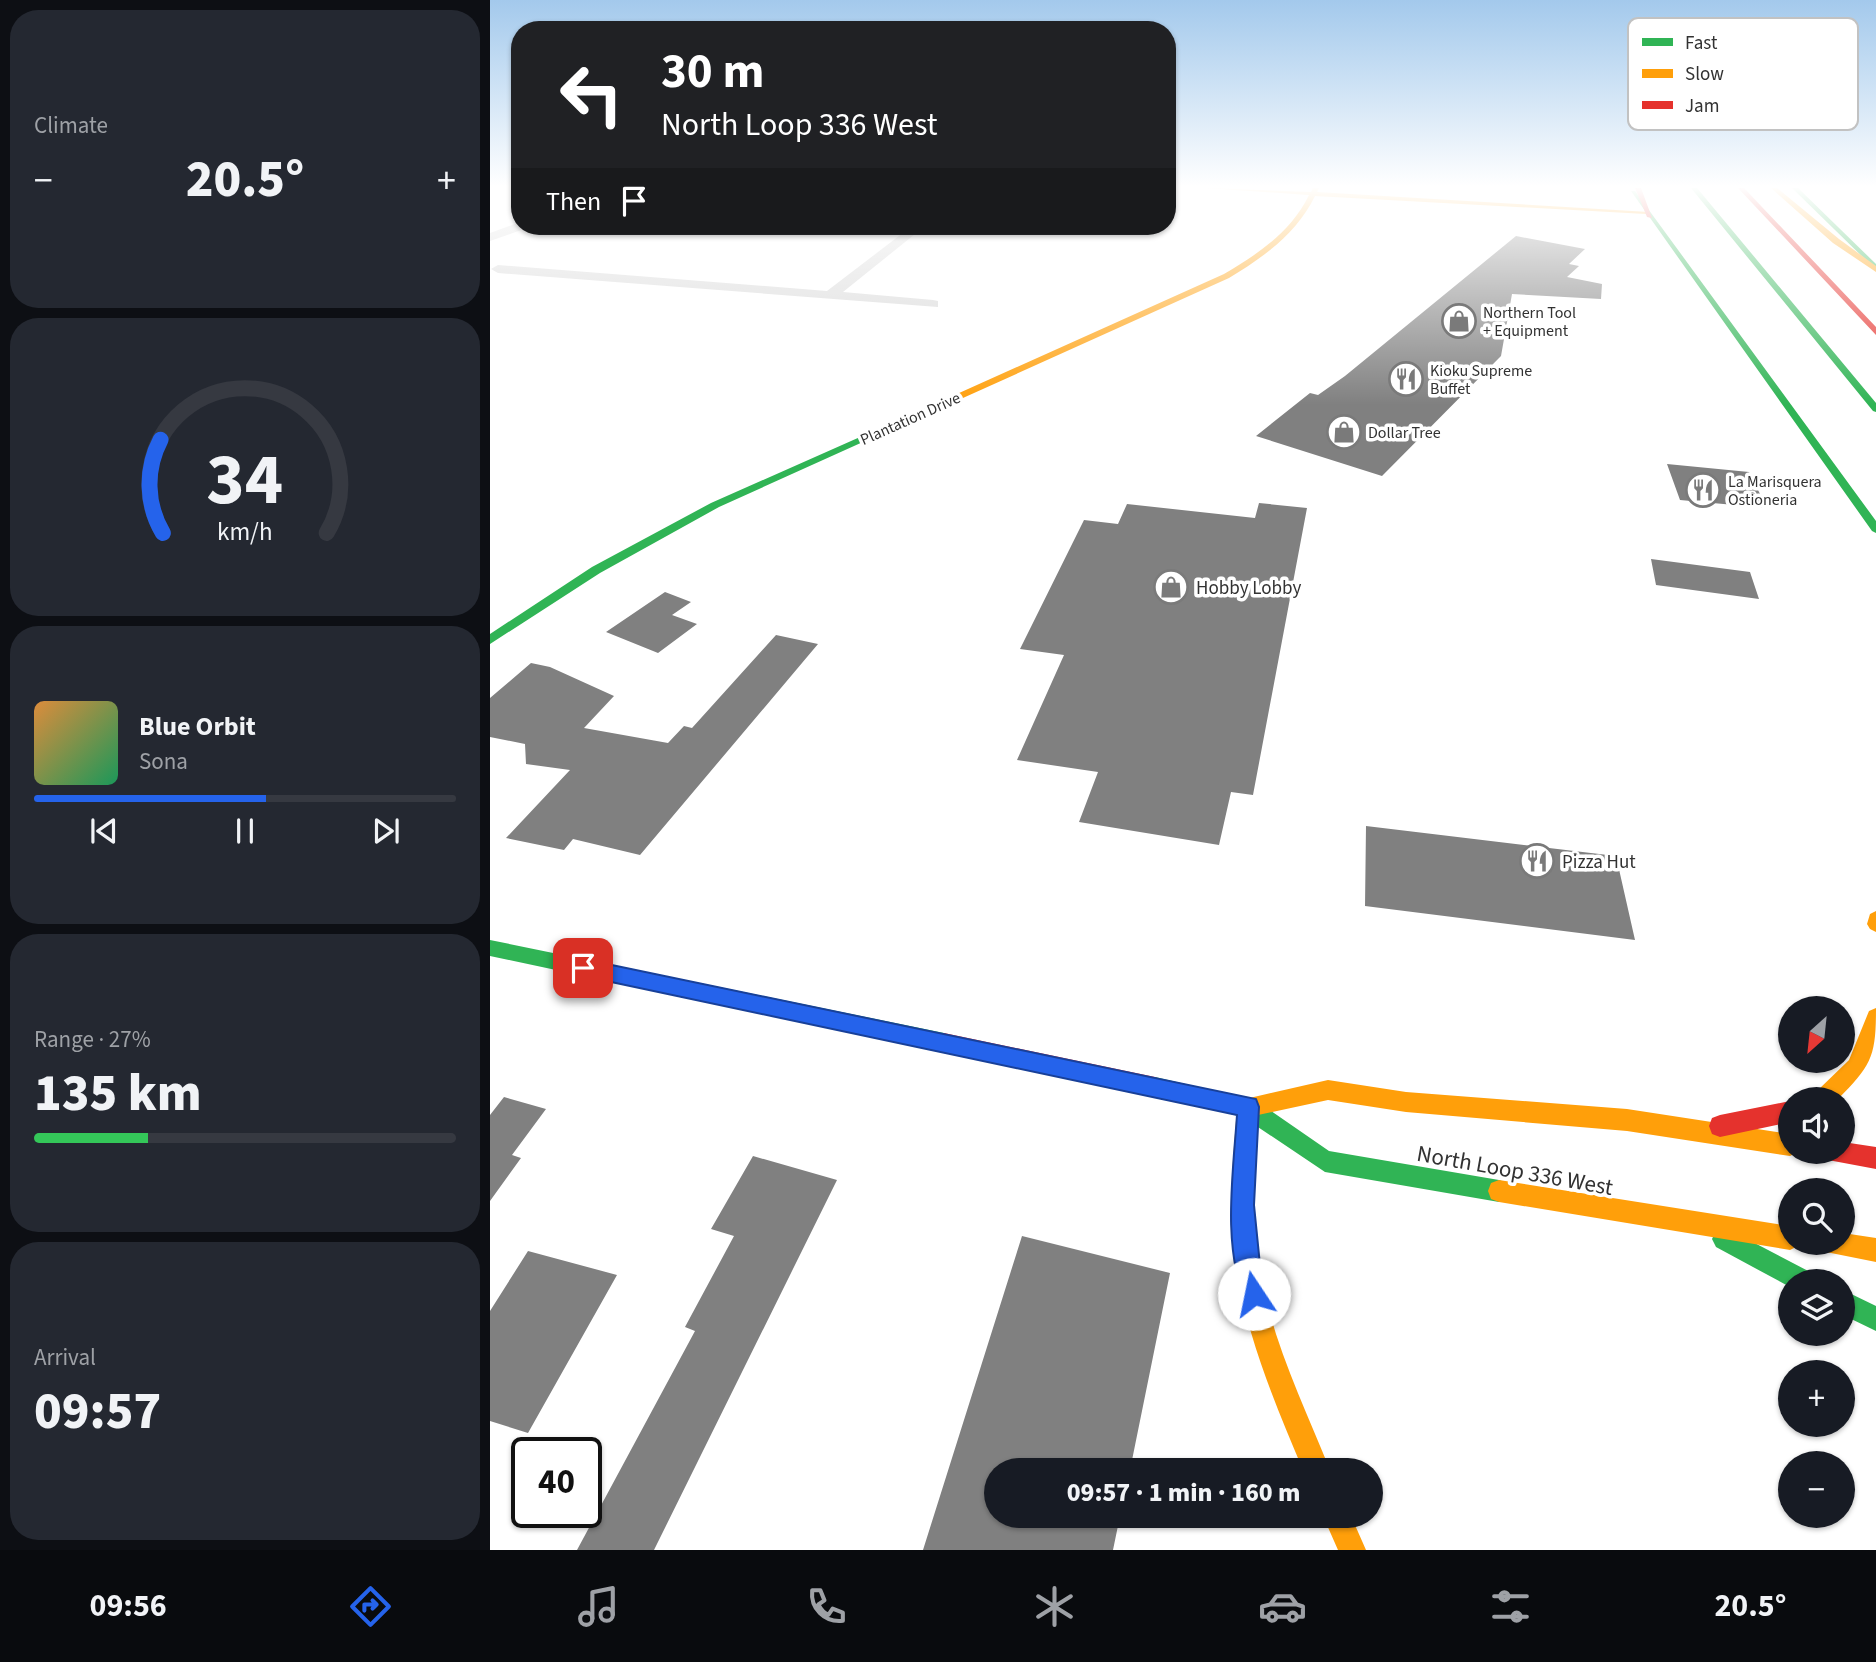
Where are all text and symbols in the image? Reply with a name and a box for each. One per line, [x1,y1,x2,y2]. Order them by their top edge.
legend [1628,18,1858,130]
text: Fast [1685,30,1718,57]
text: 30 m [661,37,765,107]
icon: left [546,49,637,140]
text: Slow [1685,61,1724,88]
text: Jam [1685,93,1719,120]
text: North Loop 336 West [661,102,938,148]
text: Climate [34,109,108,142]
text: 20.5° [186,143,304,217]
text: − [34,154,53,208]
text: + [437,154,456,208]
icon: arrive [615,182,653,220]
text: Then [546,183,601,220]
shop icon: Northern Tool + Equipment [1440,302,1478,340]
place label: Northern Tool + Equipment [1483,302,1576,342]
restaurant icon: Kioku Supreme Buffet [1387,360,1425,398]
place label: Kioku Supreme Buffet [1430,360,1532,400]
street label: Plantation Drive [857,387,964,451]
shop icon: Dollar Tree [1325,413,1363,451]
place label: Dollar Tree [1368,422,1441,444]
text: 34 [207,428,283,532]
restaurant icon: La Marisquera Ostioneria [1684,471,1722,509]
place label: La Marisquera Ostioneria [1728,471,1822,511]
text: km/h [217,514,273,550]
shop icon: Hobby Lobby [1152,568,1190,606]
place label: Hobby Lobby [1196,575,1302,602]
text: Blue Orbit [139,708,256,745]
text: Sona [139,745,188,778]
icon: previous [85,812,123,850]
icon: pause [226,812,264,850]
icon: next [367,812,405,850]
restaurant icon: Pizza Hut [1518,842,1556,880]
place label: Pizza Hut [1562,849,1636,876]
pin [553,938,613,998]
icon: arrive [564,949,602,987]
north arrow [1778,996,1855,1073]
map controls [1778,996,1855,1528]
text: Range · 27% [34,1023,151,1056]
text: 135 km [34,1057,202,1131]
button: sound [1778,1087,1855,1164]
street label: North Loop 336 West [1414,1137,1616,1204]
button: search [1778,1178,1855,1255]
position arrow [1217,1257,1291,1331]
button: layers [1778,1269,1855,1346]
text: Arrival [34,1341,96,1374]
button: + [1778,1360,1855,1437]
text: 09:57 [34,1375,161,1449]
speed limit sign: 40 [511,1437,602,1528]
button: − [1778,1451,1855,1528]
text: 09:57 · 1 min · 160 m [1067,1474,1300,1511]
icon: directions [346,1582,395,1631]
icon: music [574,1582,623,1631]
icon: phone [802,1582,851,1631]
icon: climate [1030,1582,1079,1631]
icon: car [1258,1582,1307,1631]
icon: filters [1486,1582,1535,1631]
text: 09:56 [90,1583,167,1629]
text: 20.5° [1714,1583,1786,1629]

